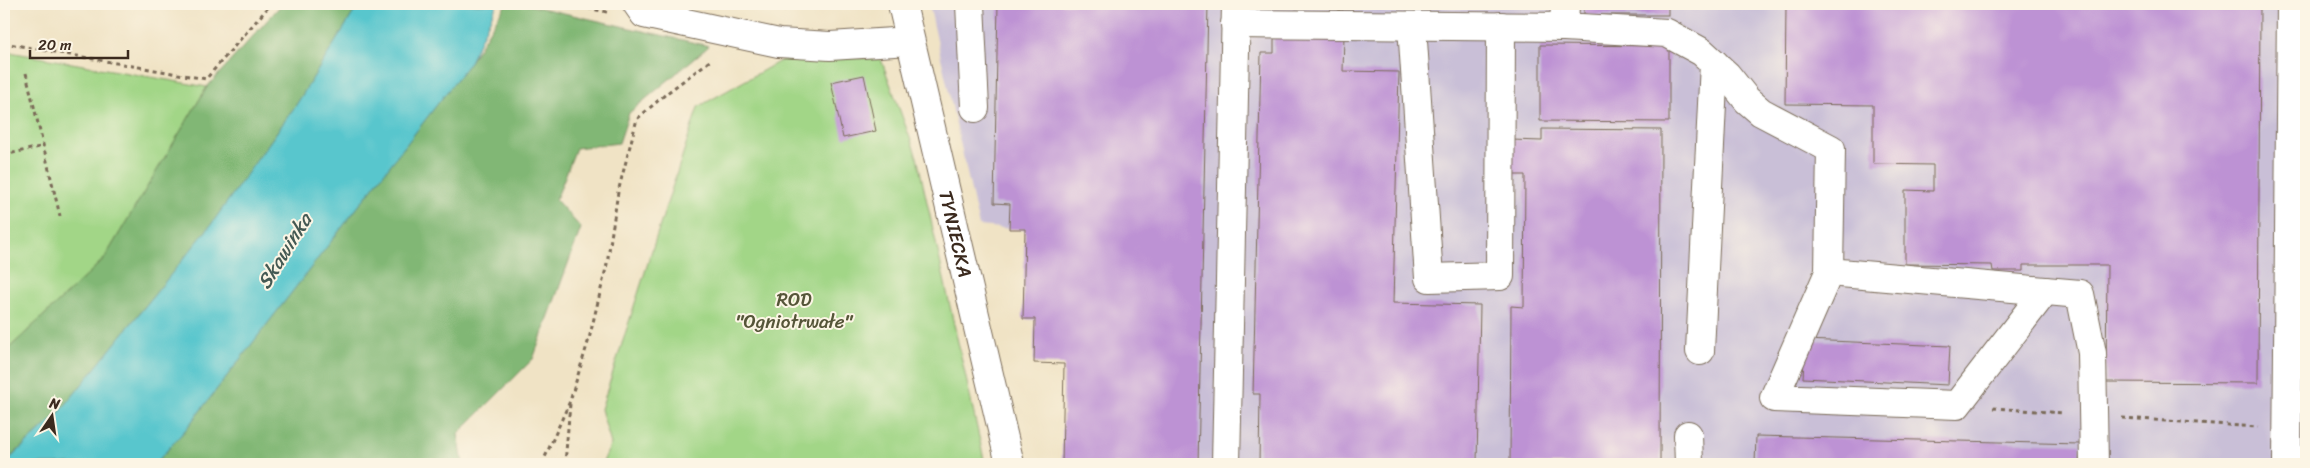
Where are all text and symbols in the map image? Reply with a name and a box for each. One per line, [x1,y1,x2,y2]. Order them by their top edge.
scale bar [30,28,128,60]
text: 20 m [38,32,72,58]
street label: TYNIECKA [929,187,982,281]
water label: Skawinka [247,205,323,296]
park label: ROD "Ogniotrwałe" [736,283,854,338]
north arrow [28,390,78,440]
text: N [46,390,63,417]

